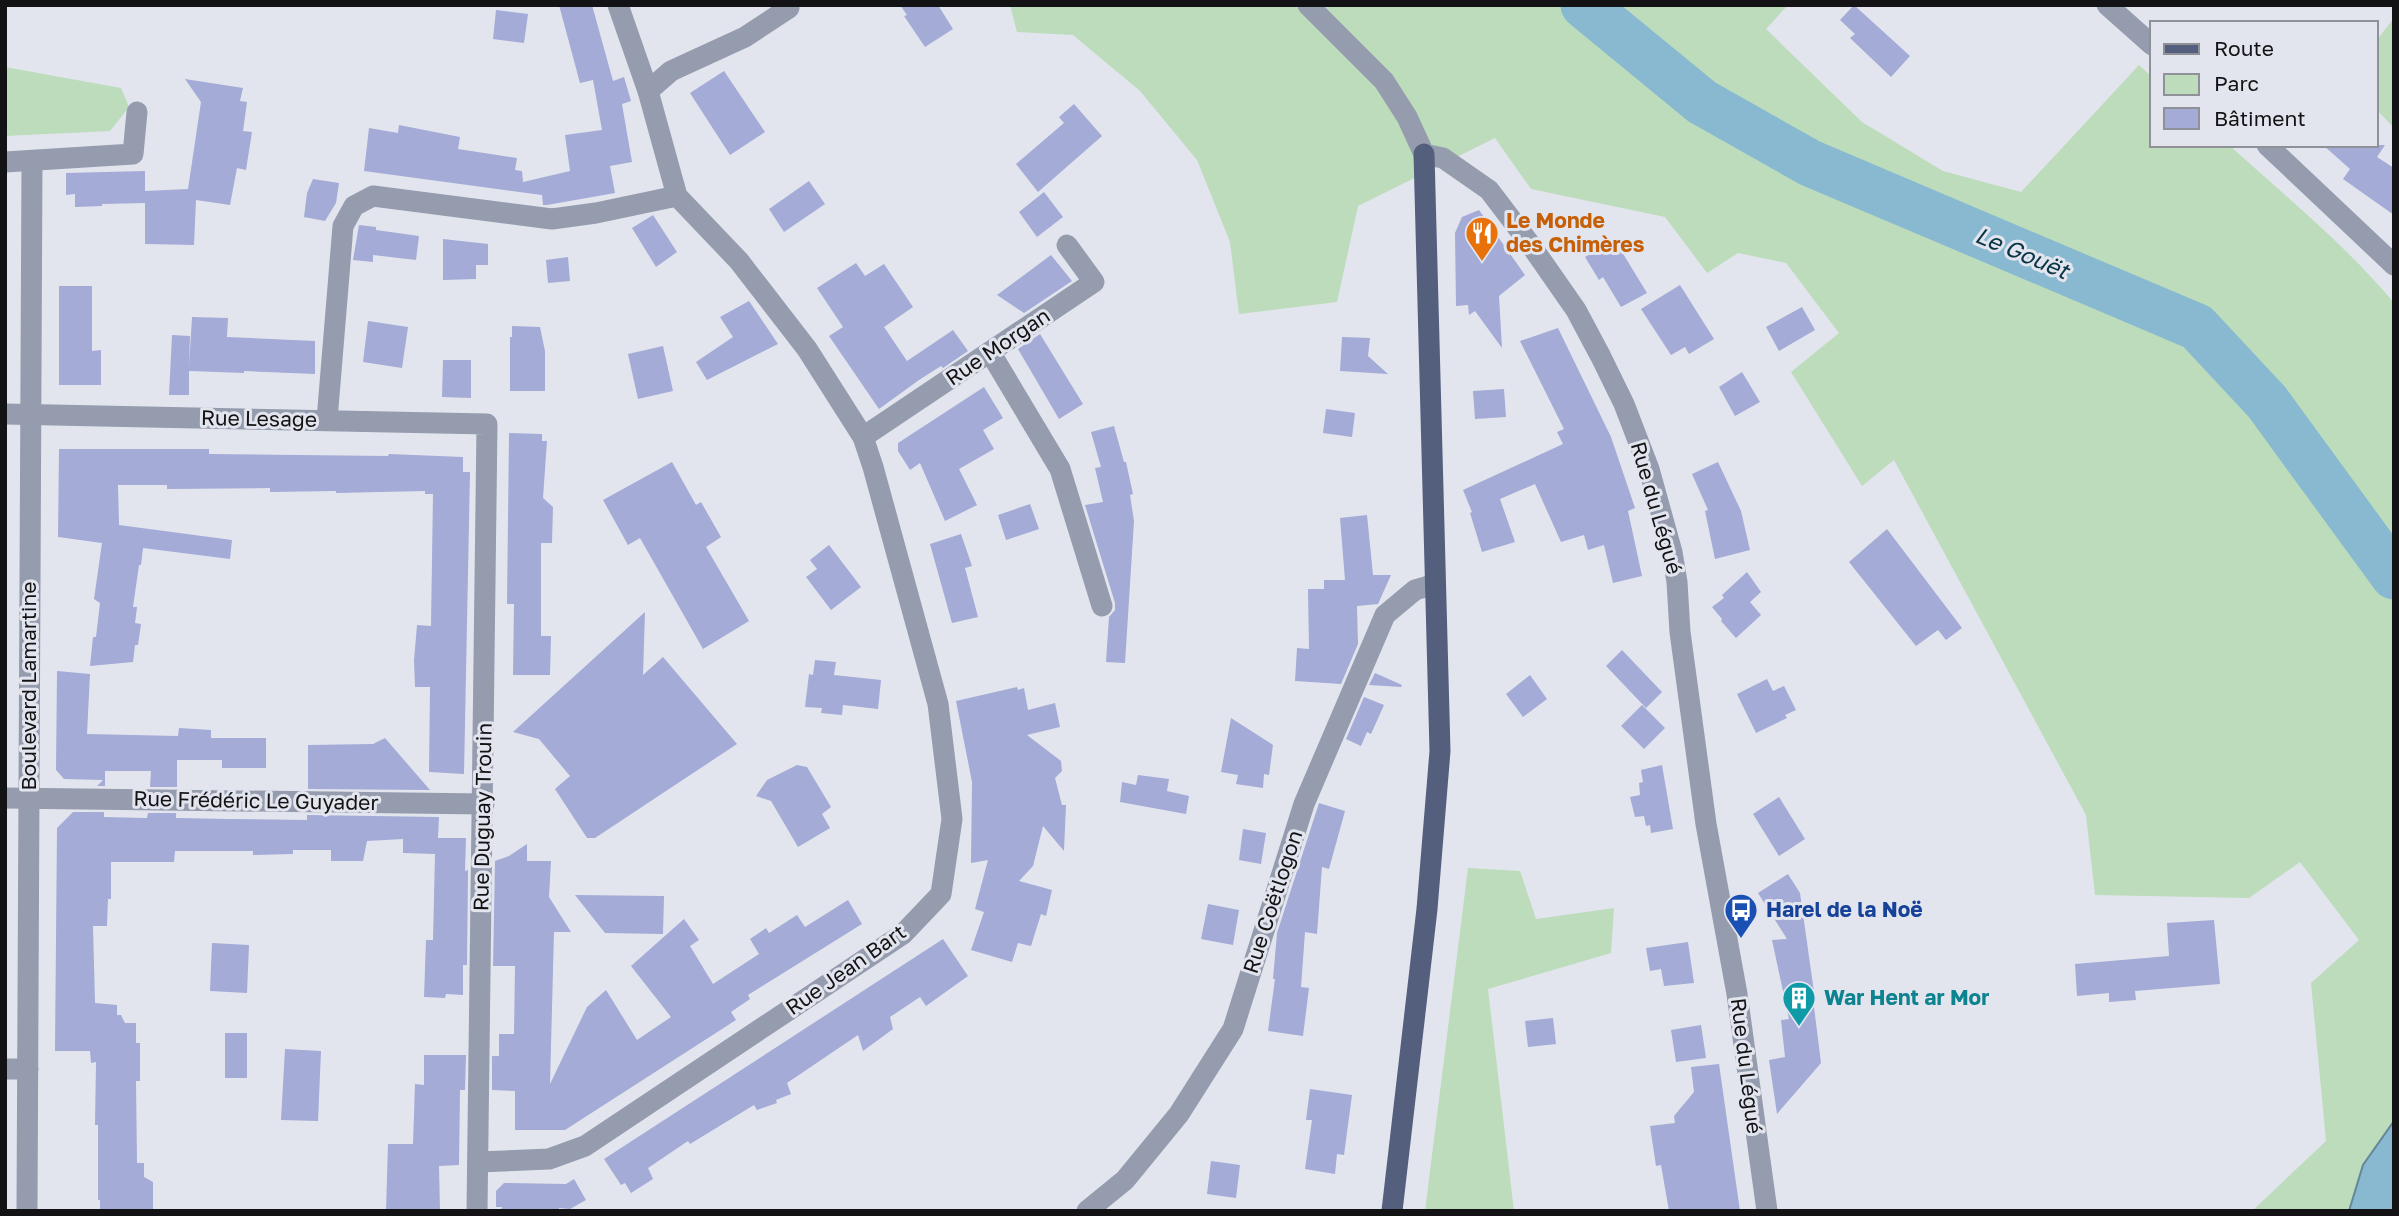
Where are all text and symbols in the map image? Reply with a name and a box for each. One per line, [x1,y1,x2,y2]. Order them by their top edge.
legend [2150,21,2378,147]
text: Route [2214,35,2274,61]
text: Parc [2214,70,2259,96]
text: Bâtiment [2214,105,2306,131]
place label: Le Monde des Chimères [1506,207,1645,257]
restaurant icon: Le Monde des Chimères [1463,214,1501,263]
water label: Le Gouët [1972,220,2075,285]
street label: Rue Morgan [940,302,1055,391]
street label: Rue Lesage [201,404,317,432]
street label: Rue du Légué [1626,438,1688,577]
street label: Boulevard Lamartine [15,581,41,791]
street label: Rue Duguay Trouin [467,723,497,911]
street label: Rue Frédéric Le Guyader [133,785,379,815]
street label: Rue Coëtlogon [1237,827,1307,977]
bus stop icon: Harel de la Noë [1722,891,1760,940]
place label: Harel de la Noë [1766,896,1923,922]
street label: Rue Jean Bart [780,918,911,1020]
building icon: War Hent ar Mor [1780,979,1818,1028]
place label: War Hent ar Mor [1824,984,1989,1010]
street label: Rue du Légué [1726,996,1768,1135]

